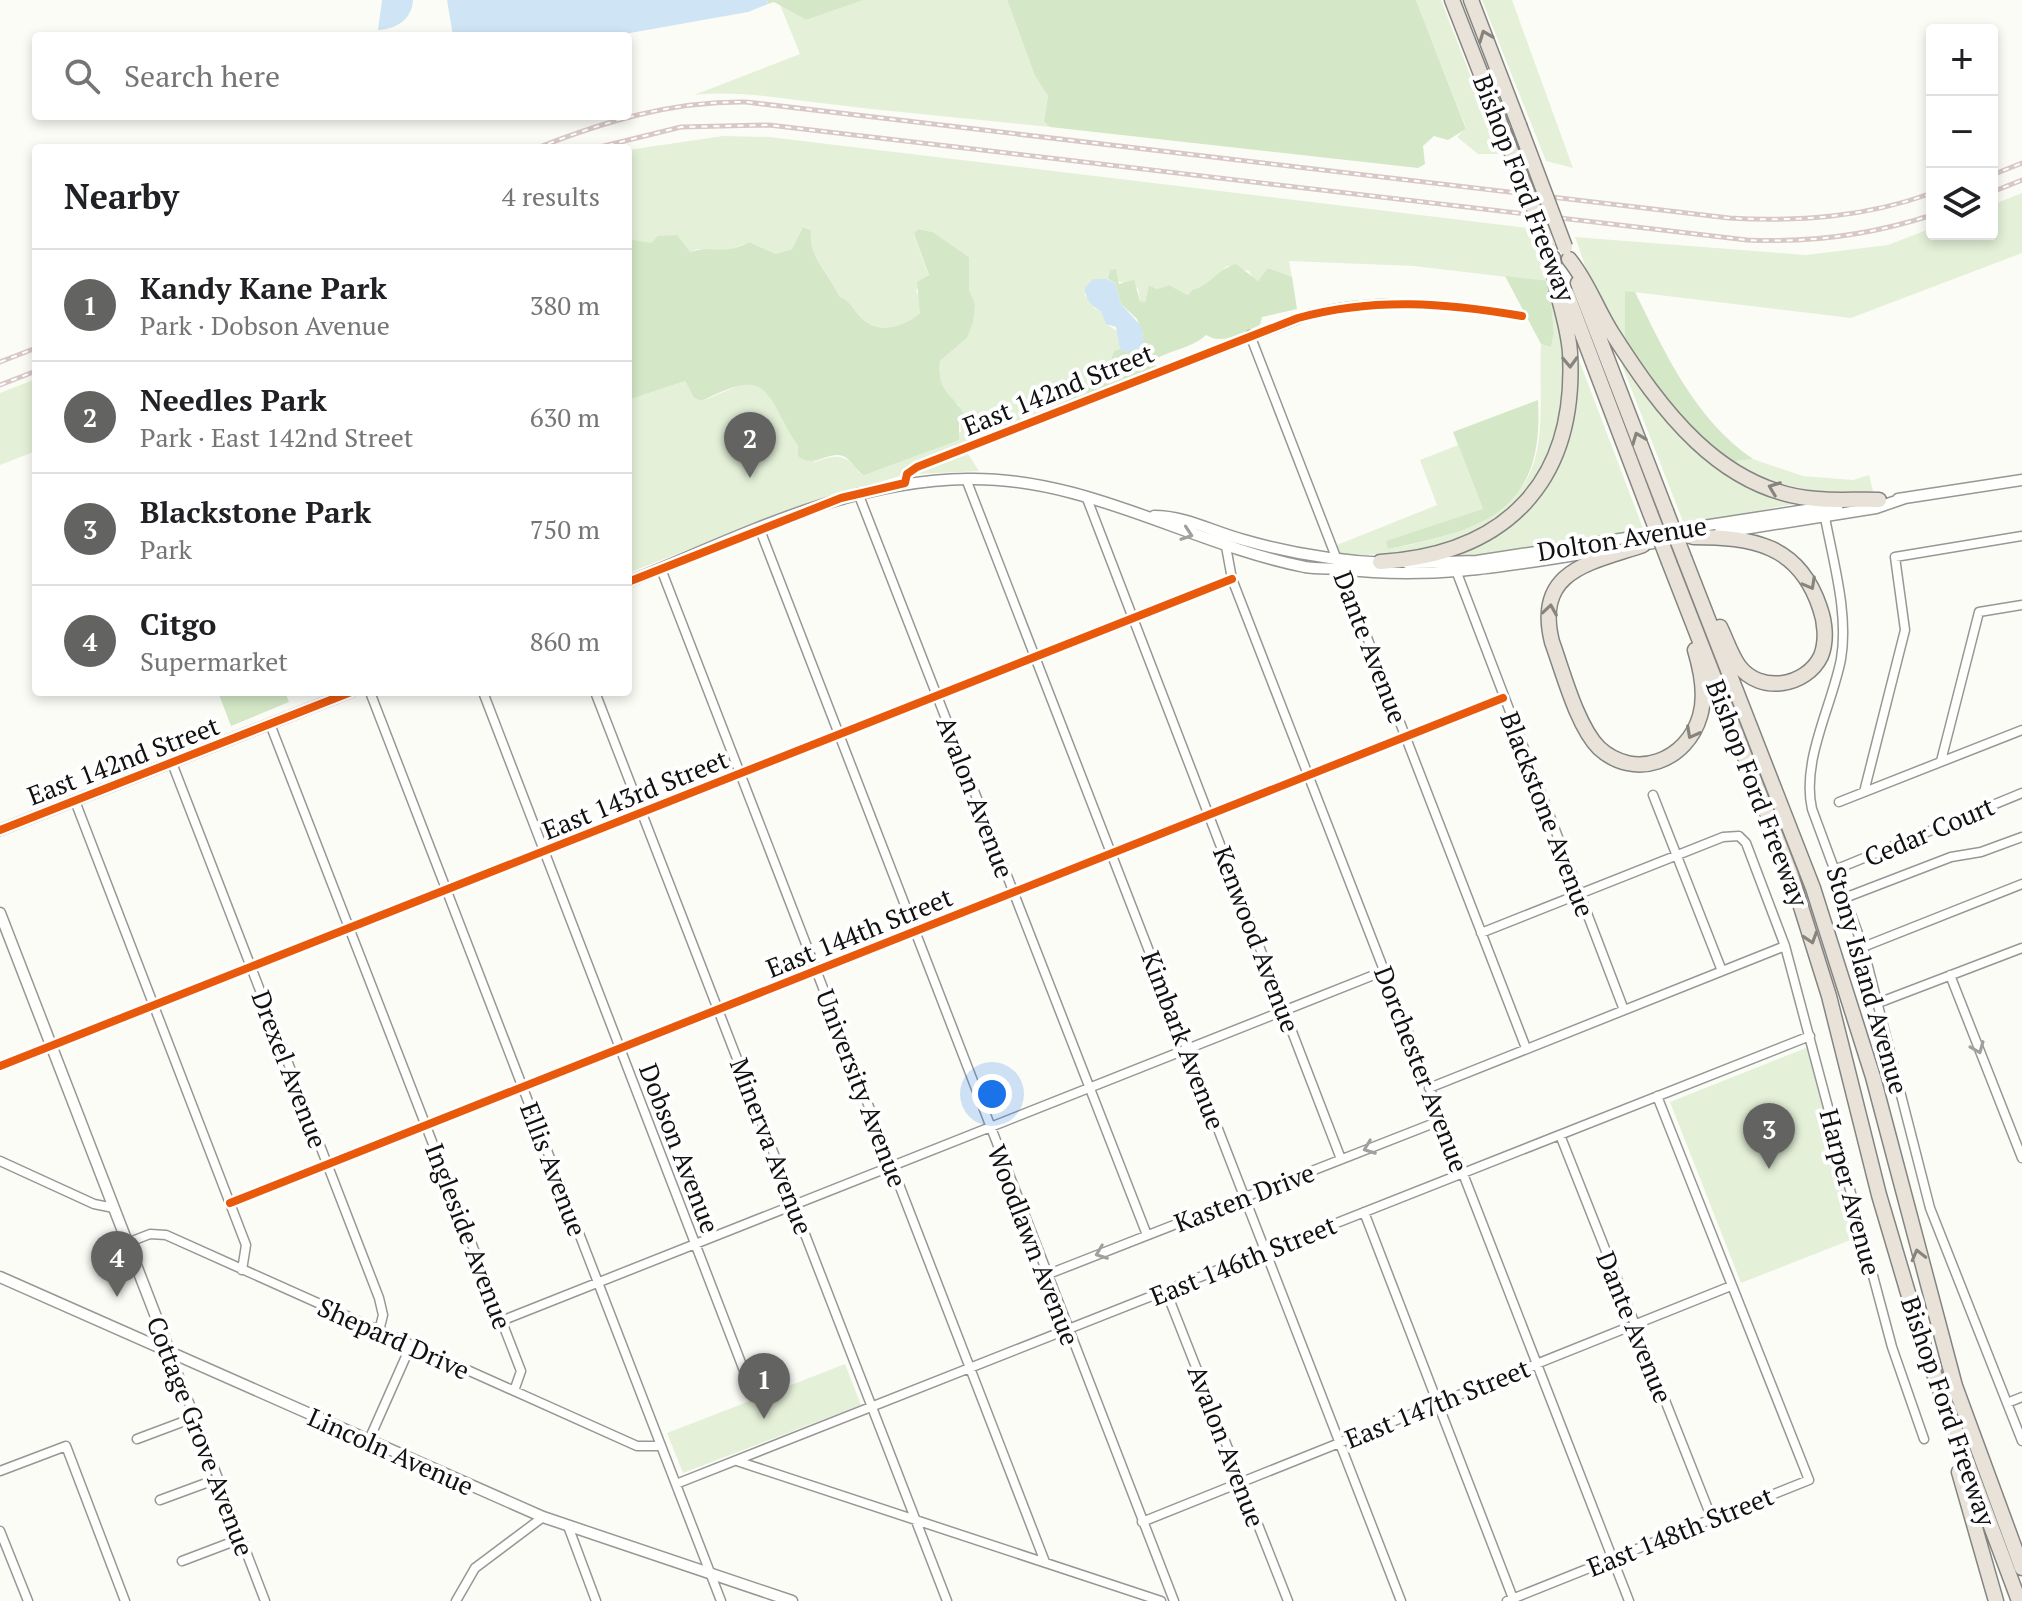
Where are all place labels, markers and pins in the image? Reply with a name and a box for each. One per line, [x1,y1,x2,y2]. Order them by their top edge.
pin: 2 [724,412,776,478]
pin: 3 [1743,1103,1795,1169]
pin: 4 [91,1231,143,1297]
pin: 1 [738,1353,790,1419]

